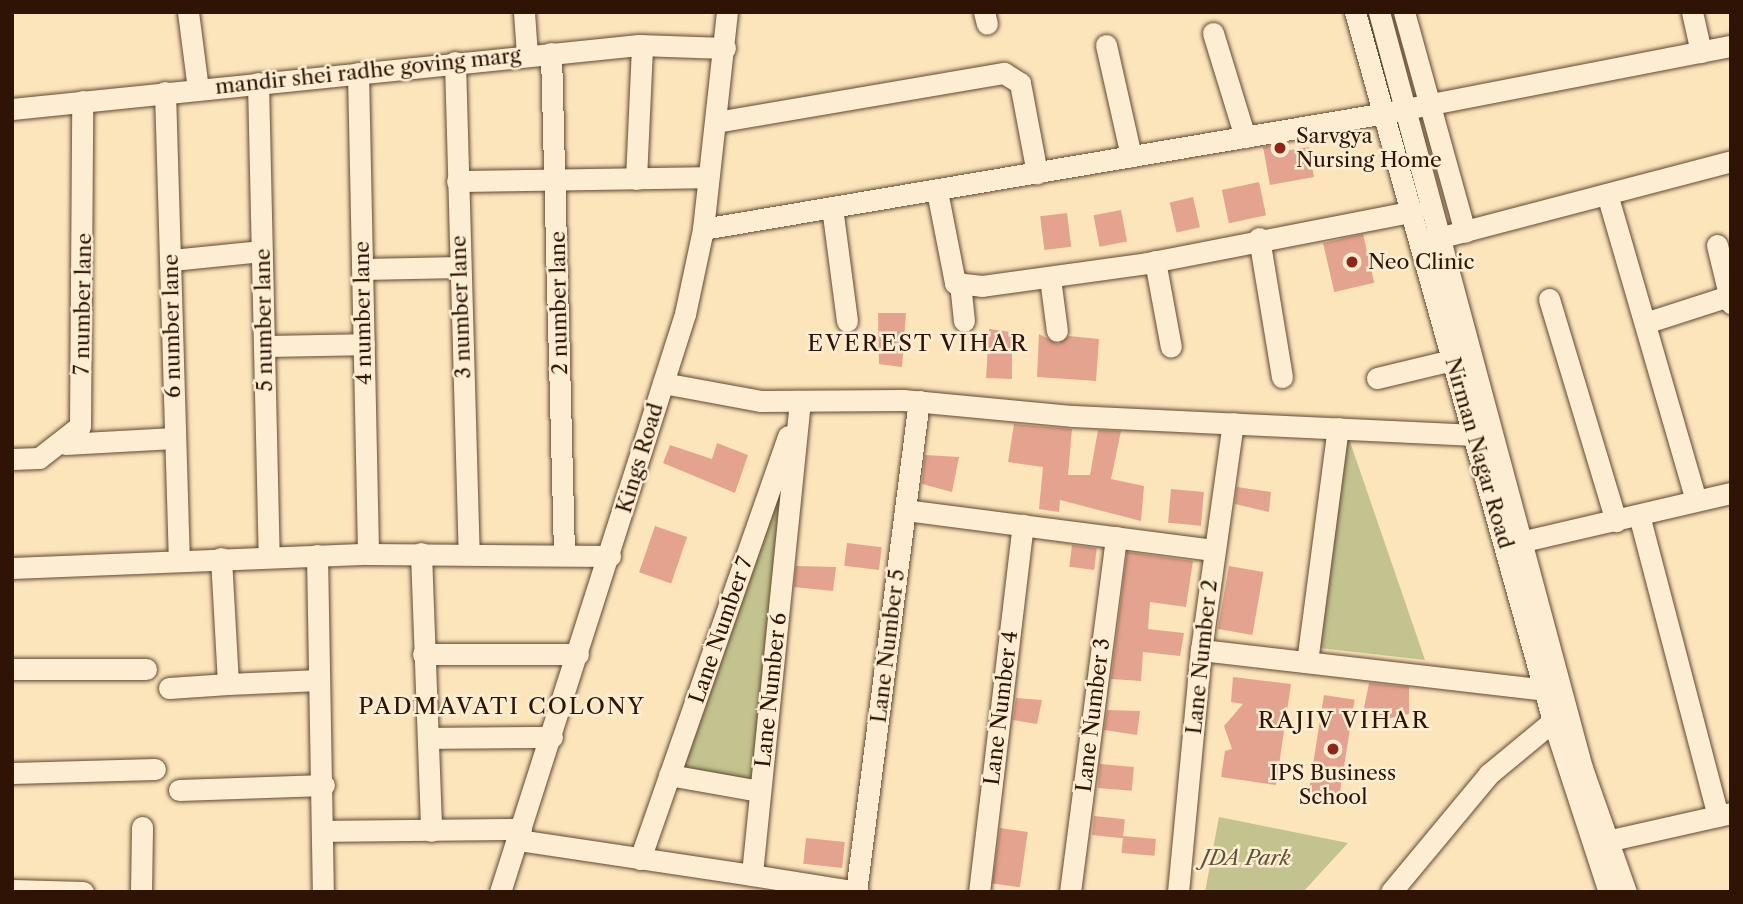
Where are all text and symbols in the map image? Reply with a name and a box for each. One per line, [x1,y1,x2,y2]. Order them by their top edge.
street label: mandir shei radhe goving marg [214,42,522,100]
place label: Sarvgya Nursing Home [1296,123,1442,173]
marker: Sarvgya Nursing Home [1270,138,1290,158]
street label: 2 number lane [545,231,573,375]
street label: 7 number lane [69,232,97,376]
street label: 3 number lane [446,235,476,379]
street label: 4 number lane [349,241,377,385]
street label: 5 number lane [250,248,278,392]
place label: Neo Clinic [1368,249,1474,275]
marker: Neo Clinic [1342,252,1362,272]
street label: 6 number lane [158,253,186,399]
district label: EVEREST VIHAR [808,329,1028,357]
street label: Nirman Nagar Road [1440,354,1518,552]
street label: Kings Road [611,400,669,516]
street label: Lane Number 7 [684,553,758,707]
street label: Lane Number 5 [866,568,910,724]
street label: Lane Number 2 [1181,578,1223,736]
street label: Lane Number 6 [750,611,792,769]
street label: Lane Number 4 [979,629,1023,787]
street label: Lane Number 3 [1071,636,1115,794]
district label: PADMAVATI COLONY [360,692,644,720]
district label: RAJIV VIHAR [1258,706,1430,734]
marker: IPS Business School [1325,741,1341,757]
place label: IPS Business School [1270,760,1396,810]
park label: JDA Park [1201,845,1291,871]

